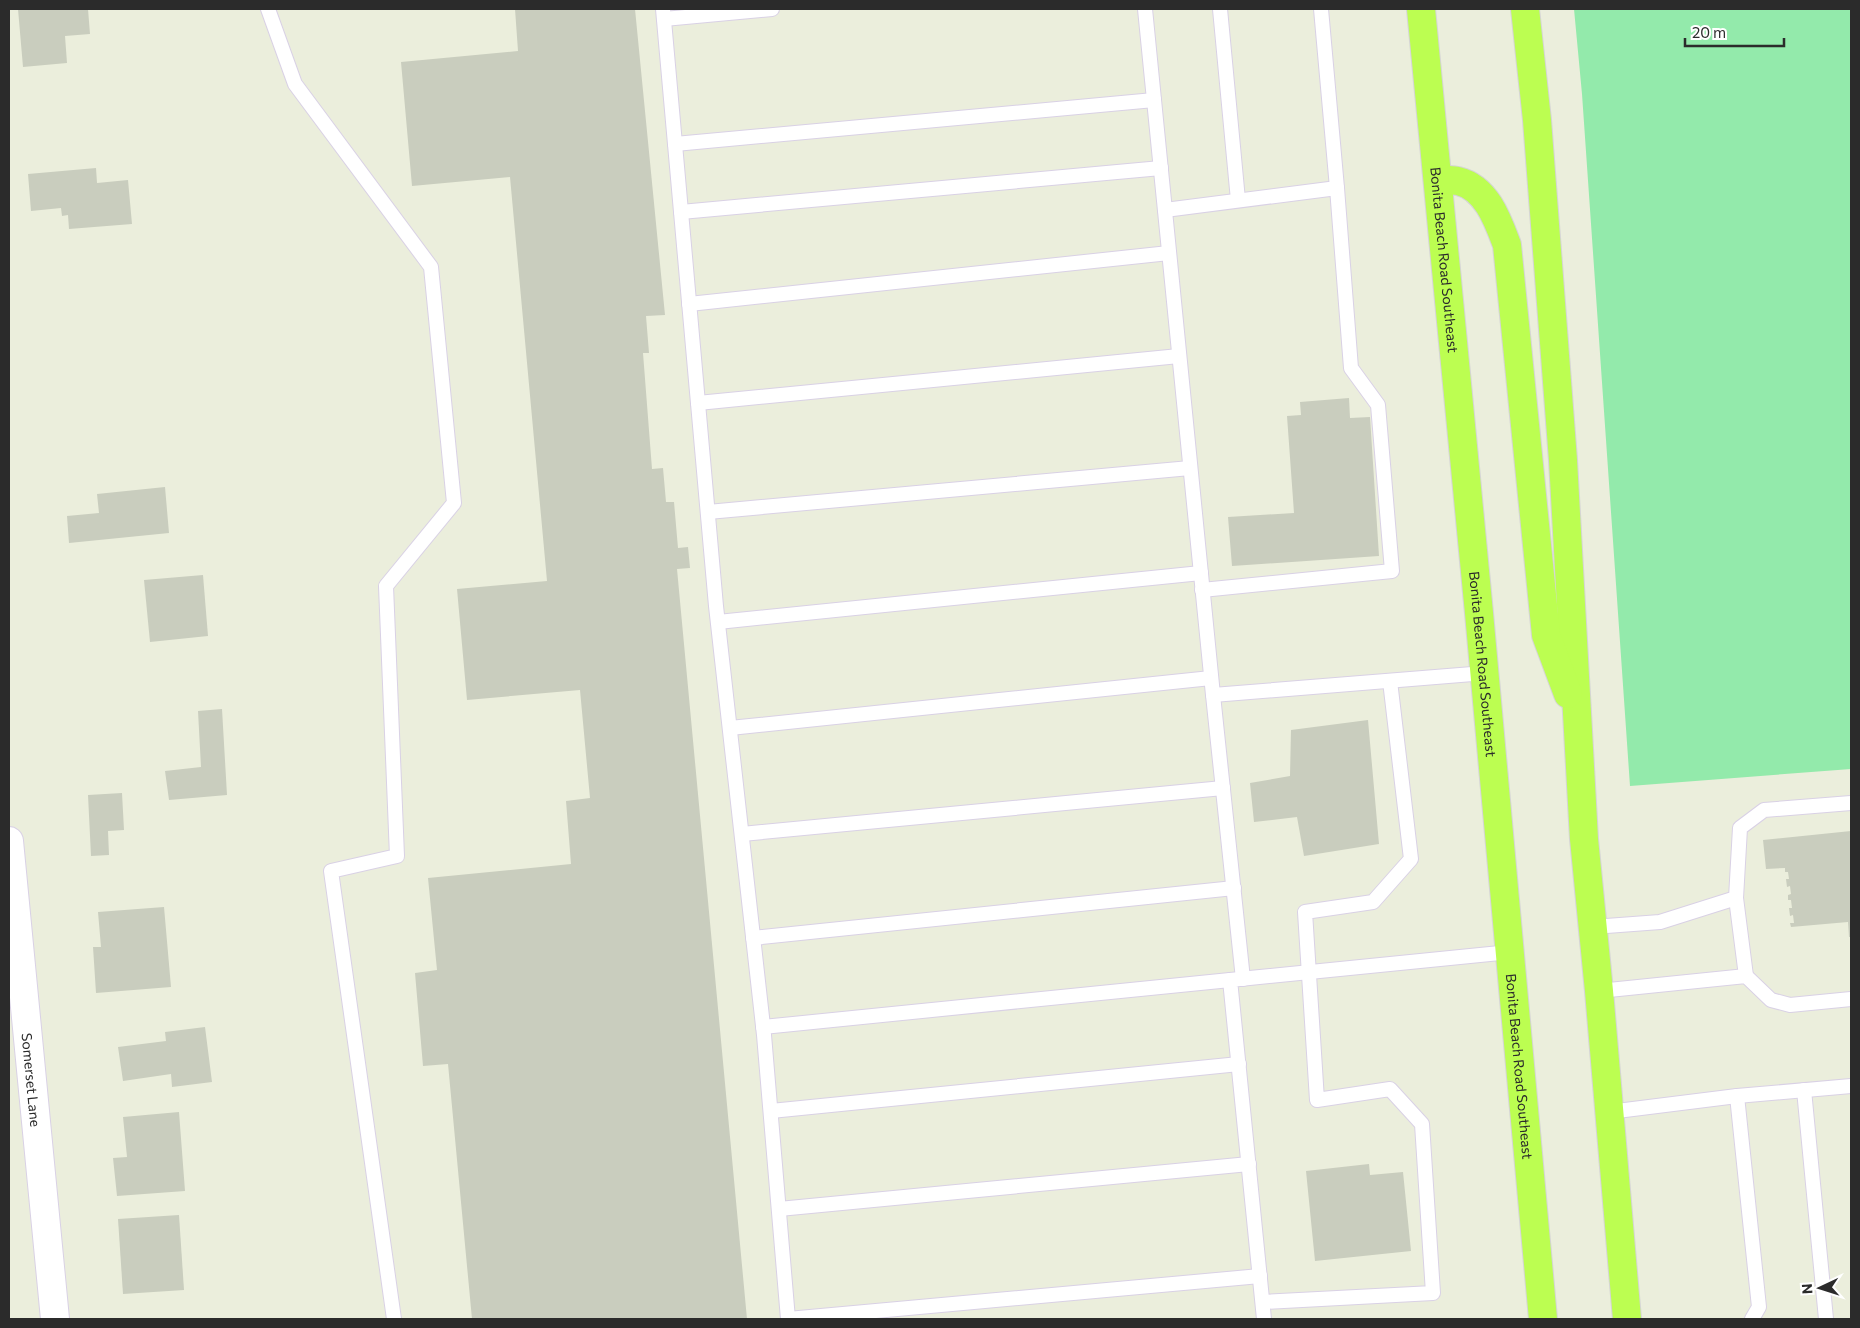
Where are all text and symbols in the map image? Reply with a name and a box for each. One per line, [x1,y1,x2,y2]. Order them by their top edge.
scale bar [1685,15,1784,47]
text: 20 m [1692,23,1726,41]
street label: Bonita Beach Road Southeast [1428,166,1462,354]
street label: Bonita Beach Road Southeast [1467,570,1501,758]
street label: Bonita Beach Road Southeast [1503,973,1537,1160]
street label: Somerset Lane [19,1032,45,1128]
north arrow [1795,1263,1845,1313]
text: N [1798,1283,1815,1295]

